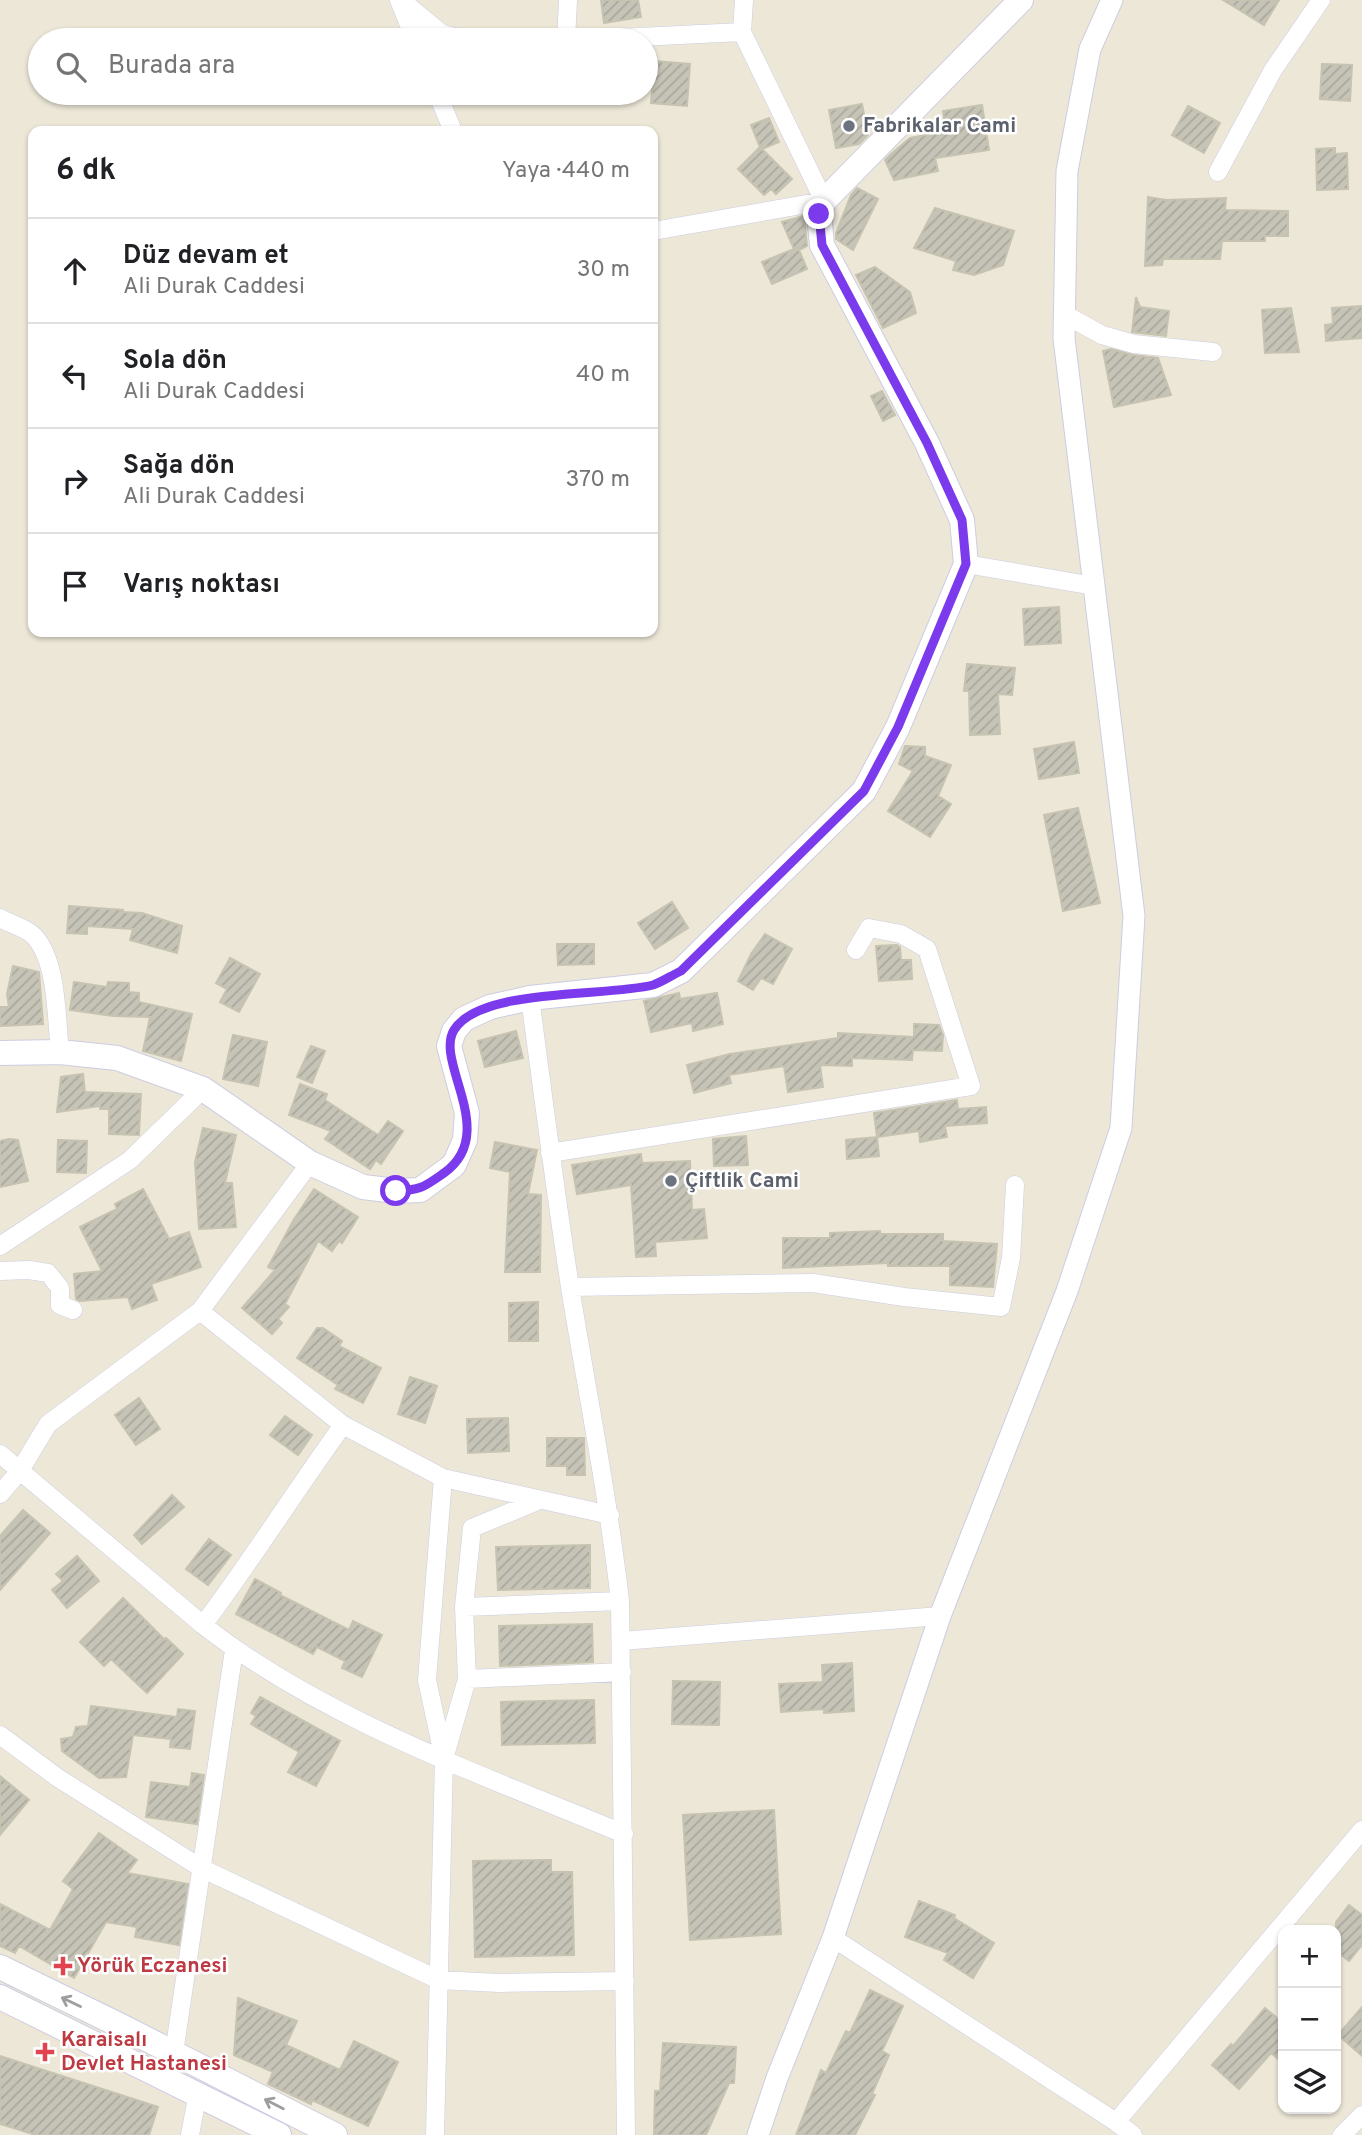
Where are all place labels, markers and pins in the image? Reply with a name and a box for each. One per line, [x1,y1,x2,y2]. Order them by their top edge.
place label: Fabrikalar Cami [863,113,1016,140]
marker: Fabrikalar Cami [841,118,857,134]
place label: Çiftlik Cami [685,1168,799,1195]
marker: Çiftlik Cami [663,1173,679,1189]
place label: Yörük Eczanesi [77,1953,227,1980]
marker: Yörük Eczanesi [55,1958,71,1974]
place label: Karaisalı Devlet Hastanesi [61,2027,227,2078]
marker: Karaisalı Devlet Hastanesi [35,2042,55,2062]

